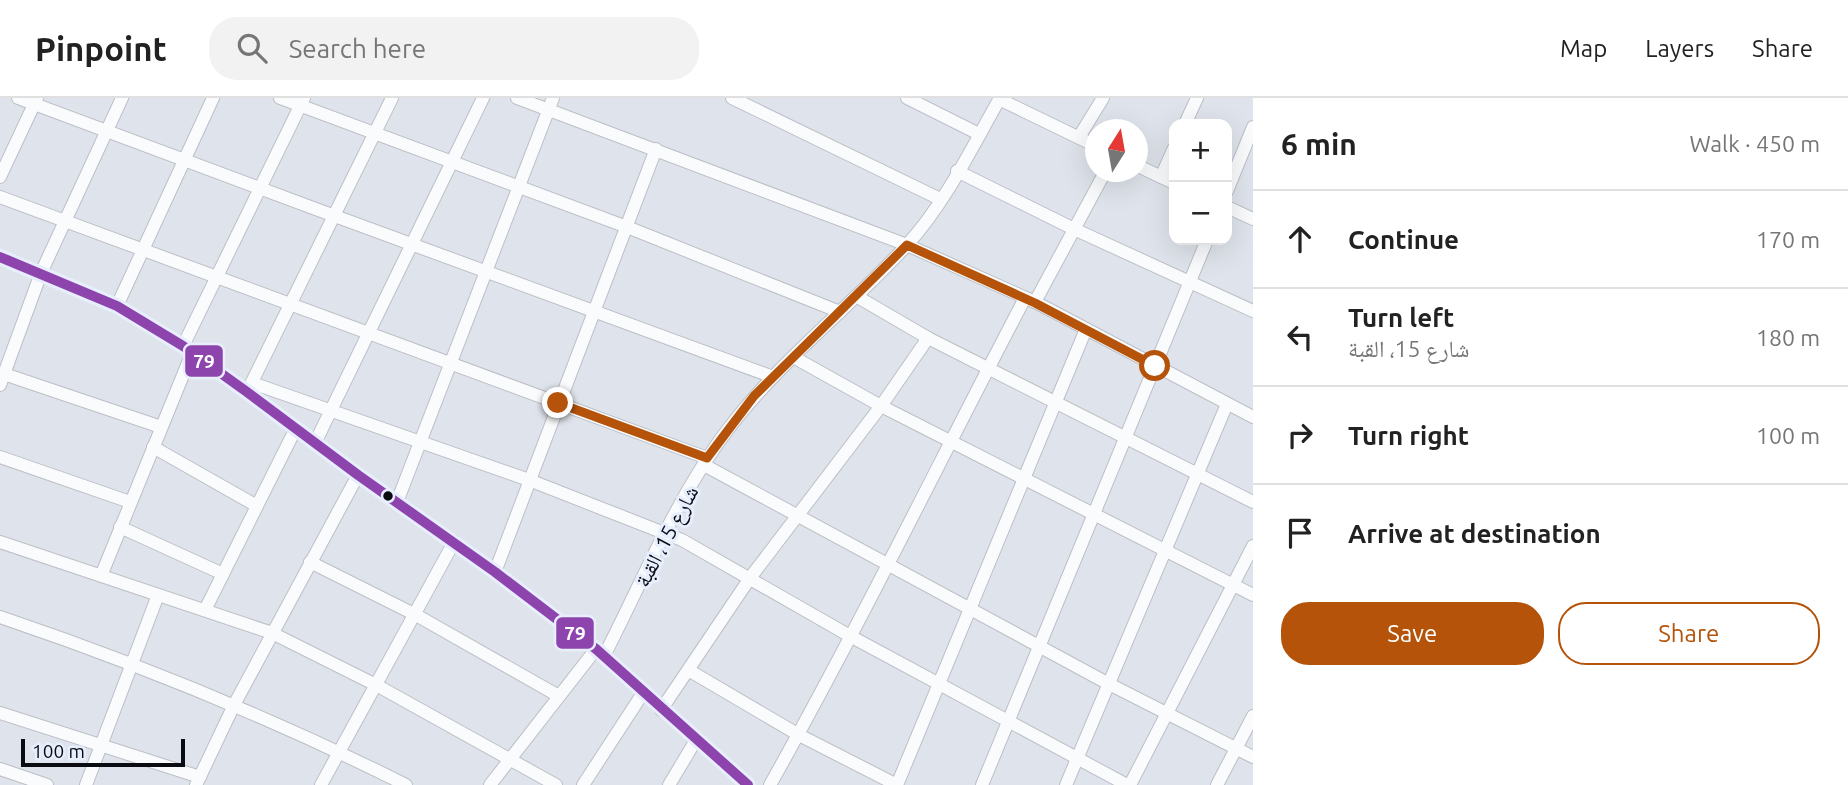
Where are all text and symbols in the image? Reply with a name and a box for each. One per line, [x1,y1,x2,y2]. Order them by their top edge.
search box [209,17,699,80]
icon: search [233,29,271,67]
text: Pinpoint [35,30,167,67]
text: Search here [289,34,426,63]
text: Map [1560,35,1607,62]
text: Layers [1645,35,1714,62]
text: Share [1752,35,1813,62]
north arrow [1085,119,1148,182]
map controls [1169,119,1232,245]
button: + [1169,119,1232,182]
text: 6 min [1281,127,1357,161]
text: Walk · 450 m [1689,131,1820,156]
button: − [1169,182,1232,245]
icon: ahead [1281,220,1319,258]
text: Continue [1348,225,1459,254]
text: 170 m [1756,227,1820,252]
text: Turn left [1348,303,1454,332]
icon: left [1281,318,1319,356]
text: 180 m [1756,325,1820,350]
text: شارع 15، القبة [1348,336,1469,361]
line badge: 79 [184,344,224,378]
text: 79 [193,350,215,372]
route start [1139,350,1170,381]
route end [542,387,573,418]
icon: right [1281,416,1319,454]
text: Turn right [1348,421,1469,450]
text: 100 m [1756,423,1820,448]
street label: شارع 15، القبة [629,481,704,592]
unlabelled marker [381,489,395,503]
icon: arrive [1281,514,1319,552]
text: Arrive at destination [1348,519,1601,548]
button: Save [1281,602,1544,665]
button: Share [1558,602,1820,665]
line badge: 79 [555,616,595,650]
text: 79 [564,622,586,644]
scale bar [21,736,186,768]
text: 100 m [32,740,85,762]

